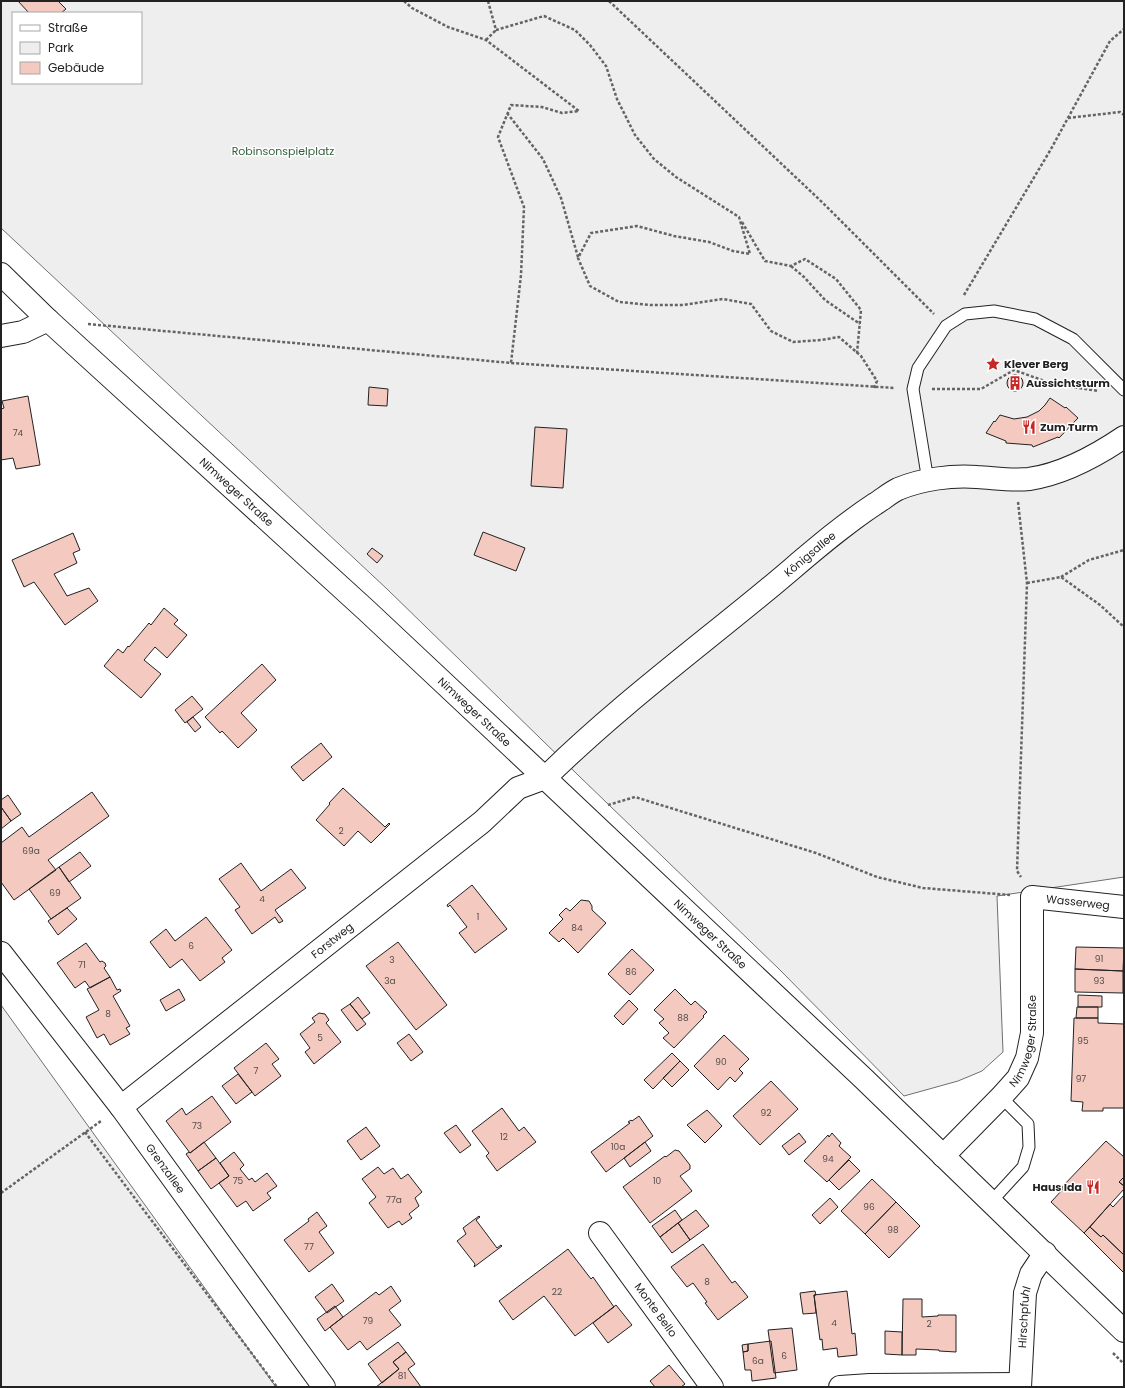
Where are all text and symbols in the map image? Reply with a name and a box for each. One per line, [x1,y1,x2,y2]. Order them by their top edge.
legend [12,12,142,84]
text: Straße [48,19,88,36]
text: Park [48,39,75,56]
text: Gebäude [48,59,104,76]
park label: Robinsonspielplatz [232,143,334,159]
place icon: Klever Berg [985,356,1001,372]
place label: Klever Berg [1004,356,1069,372]
building icon: Aussichtsturm [1007,375,1023,391]
place label: Aussichtsturm [1026,375,1110,391]
restaurant icon: Zum Turm [1021,419,1037,435]
place label: Zum Turm [1040,419,1099,435]
house number: 74 [13,427,24,439]
street label: Nimweger Straße [196,454,277,530]
street label: Königsallee [780,527,839,580]
street label: Nimweger Straße [434,673,515,750]
house number: 2 [338,825,344,837]
house number: 69a [22,845,40,857]
house number: 69 [49,887,61,899]
street label: Wasserweg [1045,891,1111,913]
house number: 4 [259,893,265,905]
street label: Nimweger Straße [670,896,751,973]
house number: 1 [477,911,480,923]
street label: Forstweg [308,919,357,962]
house number: 84 [571,922,583,934]
house number: 6 [188,940,194,952]
house number: 91 [1095,953,1103,965]
house number: 3 [389,954,395,966]
house number: 71 [78,959,86,971]
house number: 86 [625,966,637,978]
house number: 3a [384,975,396,987]
house number: 93 [1094,975,1104,987]
street label: Nimweger Straße [1005,995,1040,1091]
house number: 8 [105,1008,111,1020]
house number: 88 [677,1012,689,1024]
house number: 5 [317,1032,323,1044]
house number: 95 [1077,1035,1089,1047]
house number: 90 [715,1056,727,1068]
house number: 7 [254,1065,259,1077]
house number: 97 [1076,1073,1086,1085]
house number: 92 [761,1107,771,1119]
house number: 73 [192,1120,202,1132]
house number: 12 [500,1131,508,1143]
street label: Grenzallee [142,1140,189,1197]
house number: 10a [611,1141,625,1153]
house number: 94 [822,1153,834,1165]
house number: 75 [233,1175,244,1187]
house number: 10 [653,1175,662,1187]
place label: Haus Ida [1032,1179,1082,1195]
restaurant icon: Haus Ida [1085,1179,1101,1195]
house number: 77a [386,1194,402,1206]
house number: 96 [863,1201,875,1213]
house number: 98 [887,1224,899,1236]
house number: 77 [304,1241,314,1253]
house number: 8 [704,1276,710,1288]
street label: Monte Bello [631,1279,681,1340]
street label: Hirschpfuhl [1014,1284,1035,1348]
house number: 22 [552,1286,562,1298]
house number: 79 [363,1315,374,1327]
house number: 4 [831,1317,837,1329]
house number: 2 [926,1318,932,1330]
house number: 6 [781,1350,787,1362]
house number: 6a [752,1355,764,1367]
house number: 81 [398,1370,406,1382]

